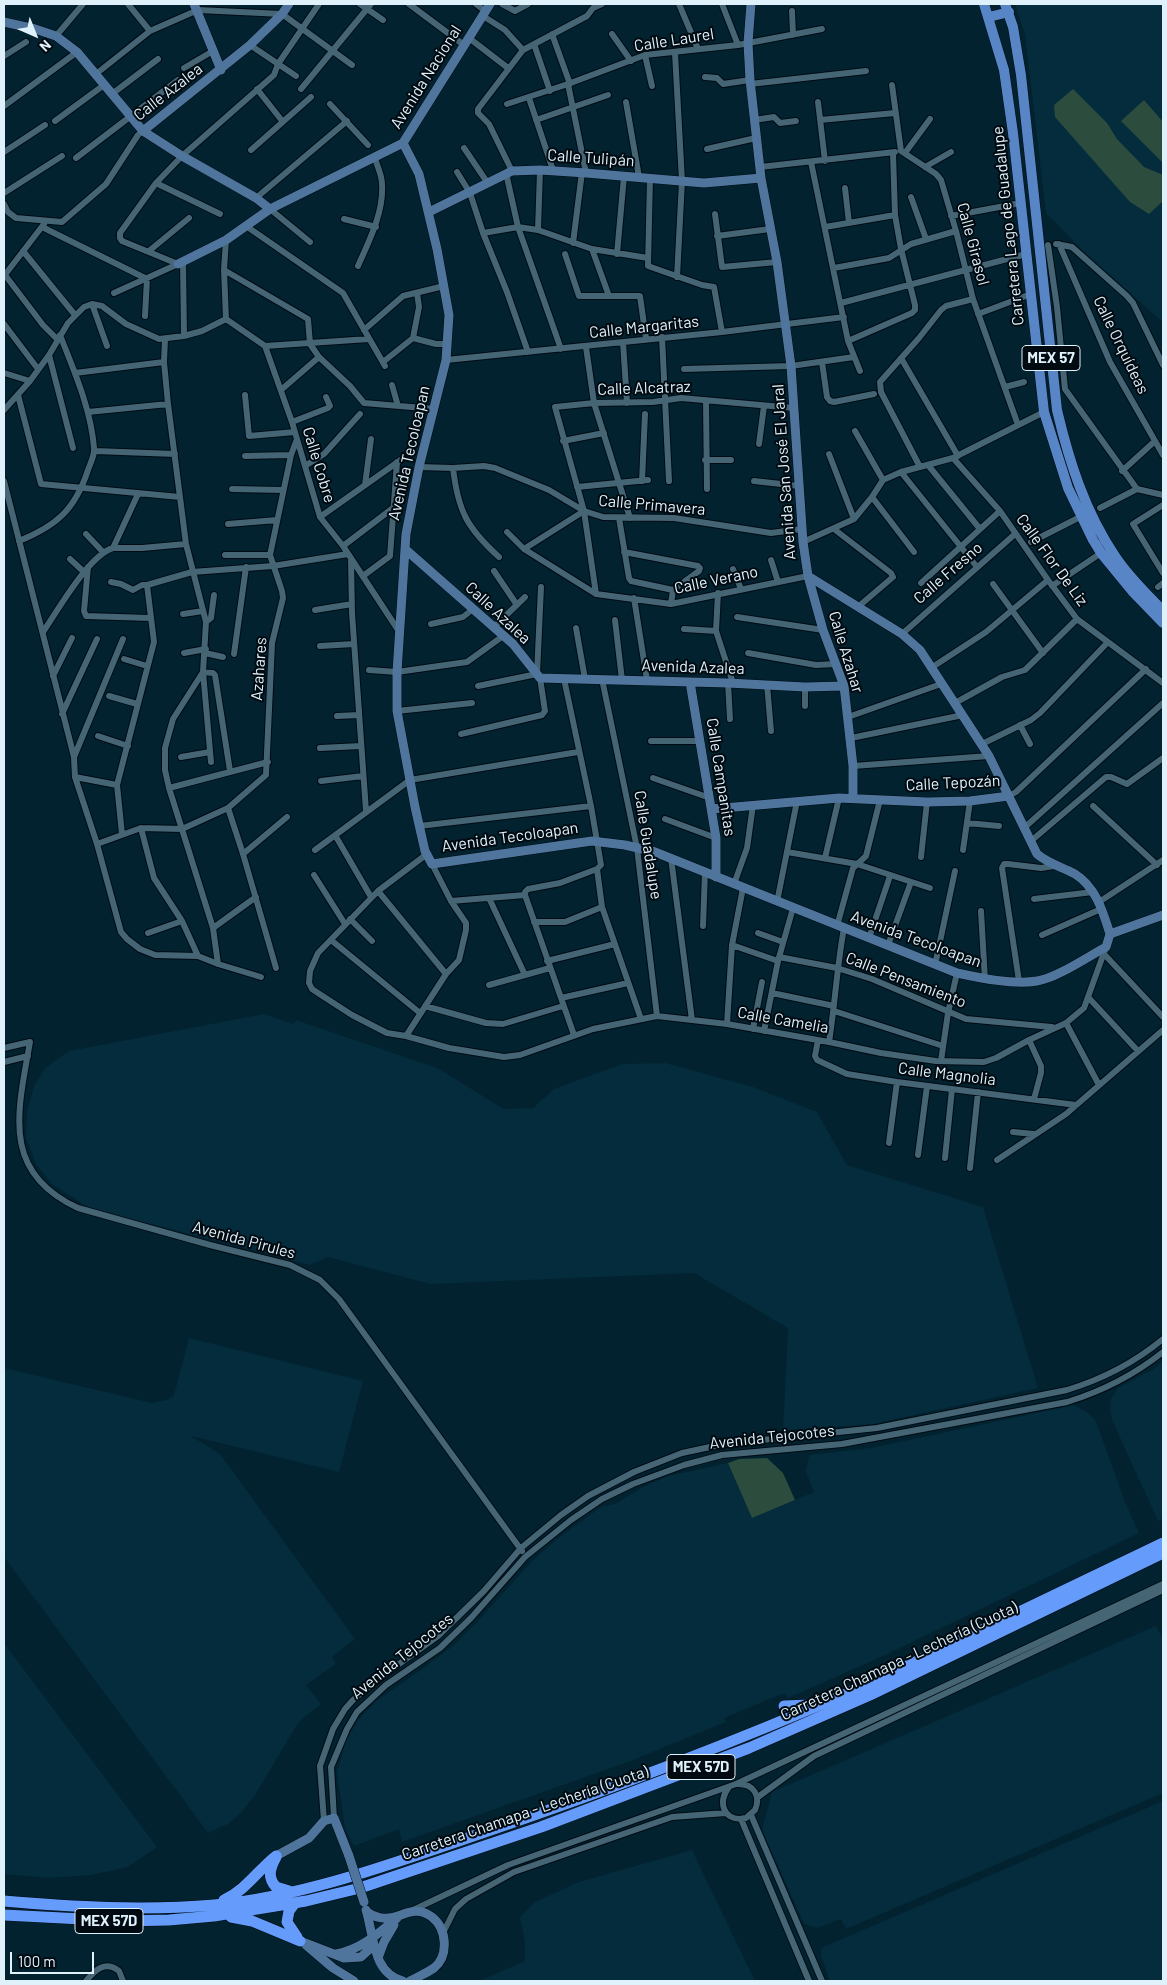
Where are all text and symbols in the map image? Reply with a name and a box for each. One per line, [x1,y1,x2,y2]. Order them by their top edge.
north arrow [10,10,60,60]
street label: Avenida Nacional [386,22,466,132]
street label: Calle Laurel [633,24,715,56]
text: N [37,37,55,55]
street label: Calle Azalea [130,59,206,125]
street label: Carretera Lago de Guadalupe [988,125,1028,327]
street label: Calle Tulipán [547,145,635,171]
street label: Calle Girasol [953,201,993,287]
street label: Calle Orquídeas [1089,293,1153,397]
street label: Calle Margaritas [588,312,700,342]
road number: MEX 57 [1022,346,1080,370]
street label: Calle Alcatraz [597,377,691,399]
street label: Avenida San José El Jaral [768,383,800,561]
street label: Avenida Tecoloapan [384,384,434,522]
street label: Calle Cobre [298,425,340,505]
street label: Calle Primavera [598,491,706,519]
street label: Calle Flor De Liz [1012,510,1092,610]
street label: Calle Fresno [910,538,986,608]
street label: Calle Verano [672,562,760,598]
street label: Calle Azalea [461,578,535,648]
street label: Calle Azahar [824,609,868,695]
street label: Azahares [247,637,271,701]
street label: Avenida Azalea [641,656,745,678]
street label: Calle Campanitas [702,717,740,837]
street label: Calle Tepozán [905,771,1001,795]
street label: Calle Guadalupe [630,789,666,901]
street label: Avenida Tecoloapan [441,818,579,856]
street label: Avenida Tecoloapan [848,906,984,972]
street label: Calle Pensamiento [843,948,969,1012]
street label: Calle Camelia [736,1003,830,1037]
street label: Calle Magnolia [897,1058,997,1090]
street label: Avenida Pirules [190,1217,298,1263]
street label: Avenida Tejocotes [709,1421,835,1453]
street label: Carretera Chamapa - Lechería (Cuota) [777,1597,1021,1725]
street label: Avenida Tejocotes [347,1609,457,1703]
road number: MEX 57D [667,1754,735,1780]
street label: Carretera Chamapa - Lechería (Cuota) [399,1762,651,1864]
road number: MEX 57D [75,1908,143,1934]
scale bar [12,1942,96,1974]
text: 100 m [18,1952,56,1970]

